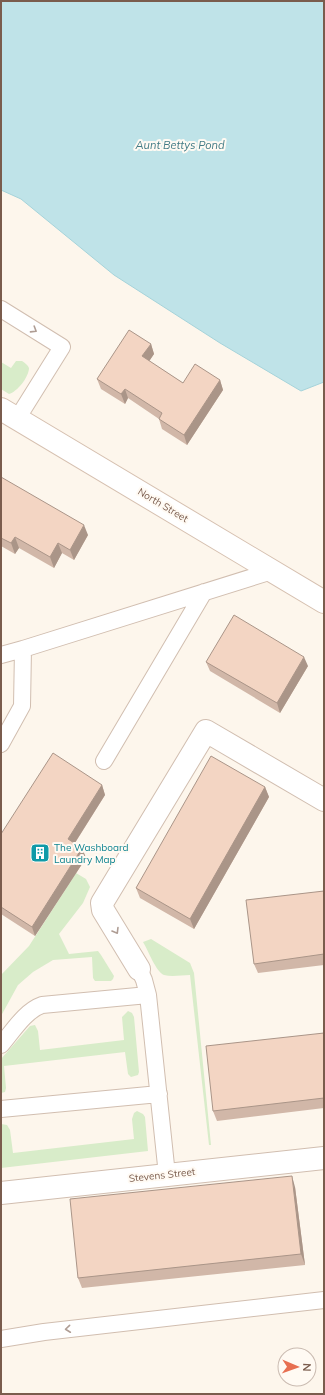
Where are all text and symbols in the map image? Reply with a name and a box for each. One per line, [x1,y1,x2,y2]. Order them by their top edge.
water label: Aunt Bettys Pond [135,138,225,152]
one-way arrow [30,325,37,333]
street label: North Street [135,485,191,525]
place label: The Washboard Laundry Map [54,841,129,866]
building icon: The Washboard Laundry Map [29,842,51,864]
one-way arrow [111,927,118,934]
street label: Stevens Street [128,1165,196,1185]
one-way arrow [65,1324,71,1333]
north arrow [277,1347,317,1387]
text: N [300,1363,314,1372]

